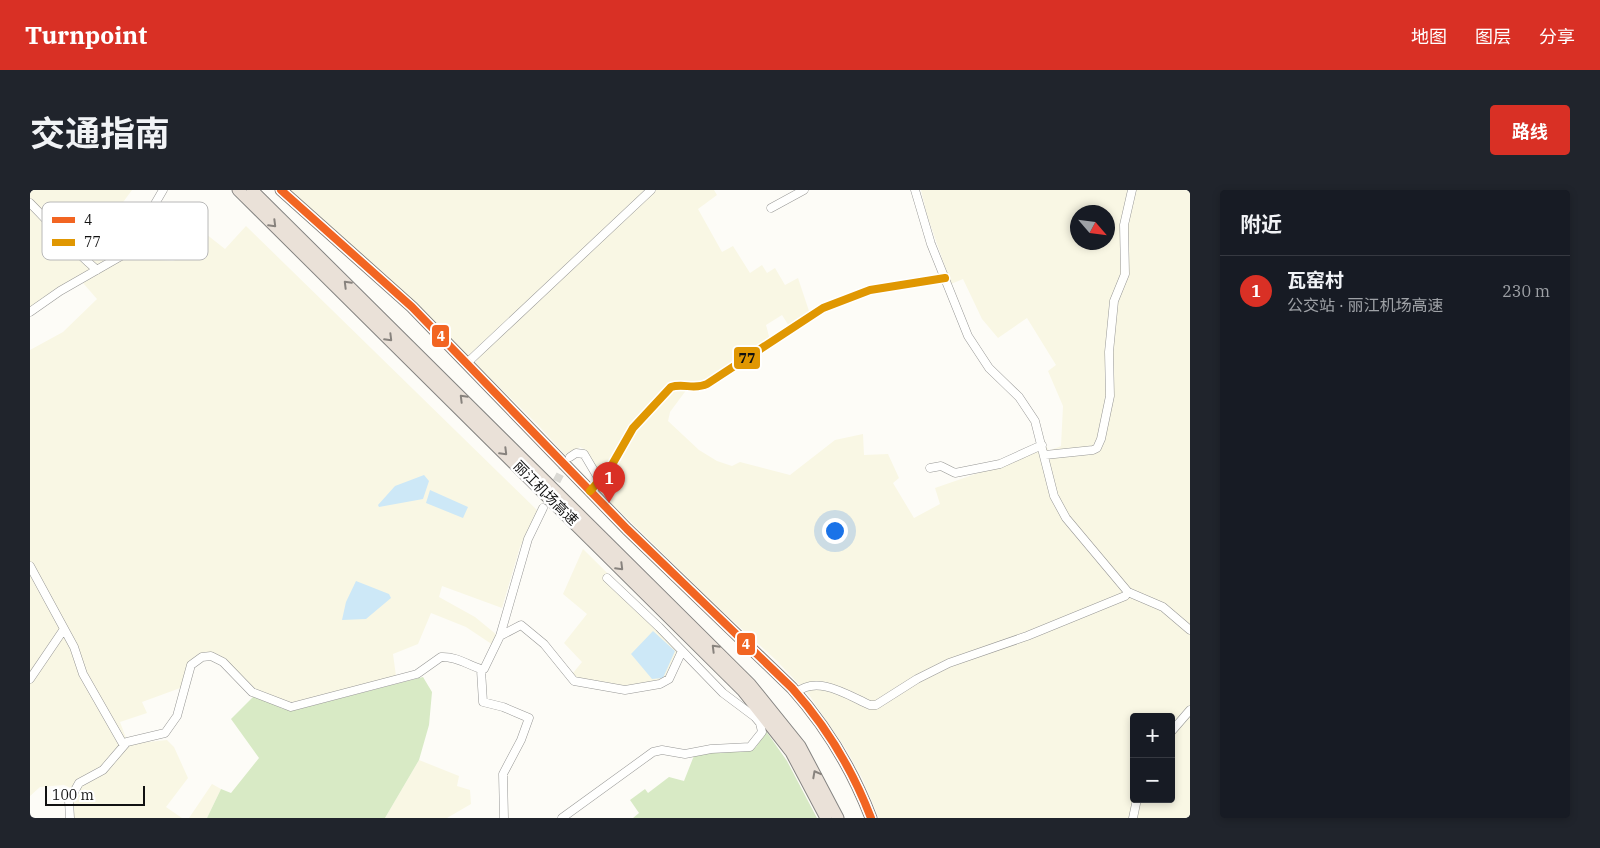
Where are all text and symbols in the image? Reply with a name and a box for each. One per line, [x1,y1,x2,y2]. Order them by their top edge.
text: Turnpoint [25,19,147,51]
text: 地图 [1411,25,1447,48]
text: 图层 [1475,25,1511,48]
text: 分享 [1539,25,1575,48]
button: 路线 [1490,105,1570,155]
text: 交通指南 [30,110,170,156]
legend [42,202,208,260]
north arrow [1070,205,1115,250]
text: 附近 [1240,210,1282,238]
text: 4 [84,211,92,229]
one-way arrow [267,219,276,228]
text: 77 [84,233,101,251]
text: 瓦窑村 [1287,268,1344,292]
one-way arrow [344,281,353,290]
text: 1 [1251,281,1261,301]
text: 230 m [1502,281,1550,301]
text: 公交站 · 丽江机场高速 [1287,295,1444,315]
line badge: 4 [431,324,450,348]
text: 4 [437,327,445,345]
one-way arrow [383,332,392,341]
line badge: 77 [733,346,761,370]
text: 77 [739,349,755,367]
one-way arrow [460,395,469,404]
one-way arrow [499,447,508,456]
street label: 丽江机场高速 [510,457,582,529]
pin: 1 [593,462,625,503]
your location [822,518,848,544]
one-way arrow [614,561,623,570]
line badge: 4 [736,632,756,656]
text: 4 [742,635,750,653]
one-way arrow [712,645,721,654]
map controls [1130,713,1175,803]
button: + [1130,713,1175,758]
button: − [1130,758,1175,803]
one-way arrow [812,771,822,780]
scale bar [45,783,145,806]
text: 100 m [52,786,94,804]

